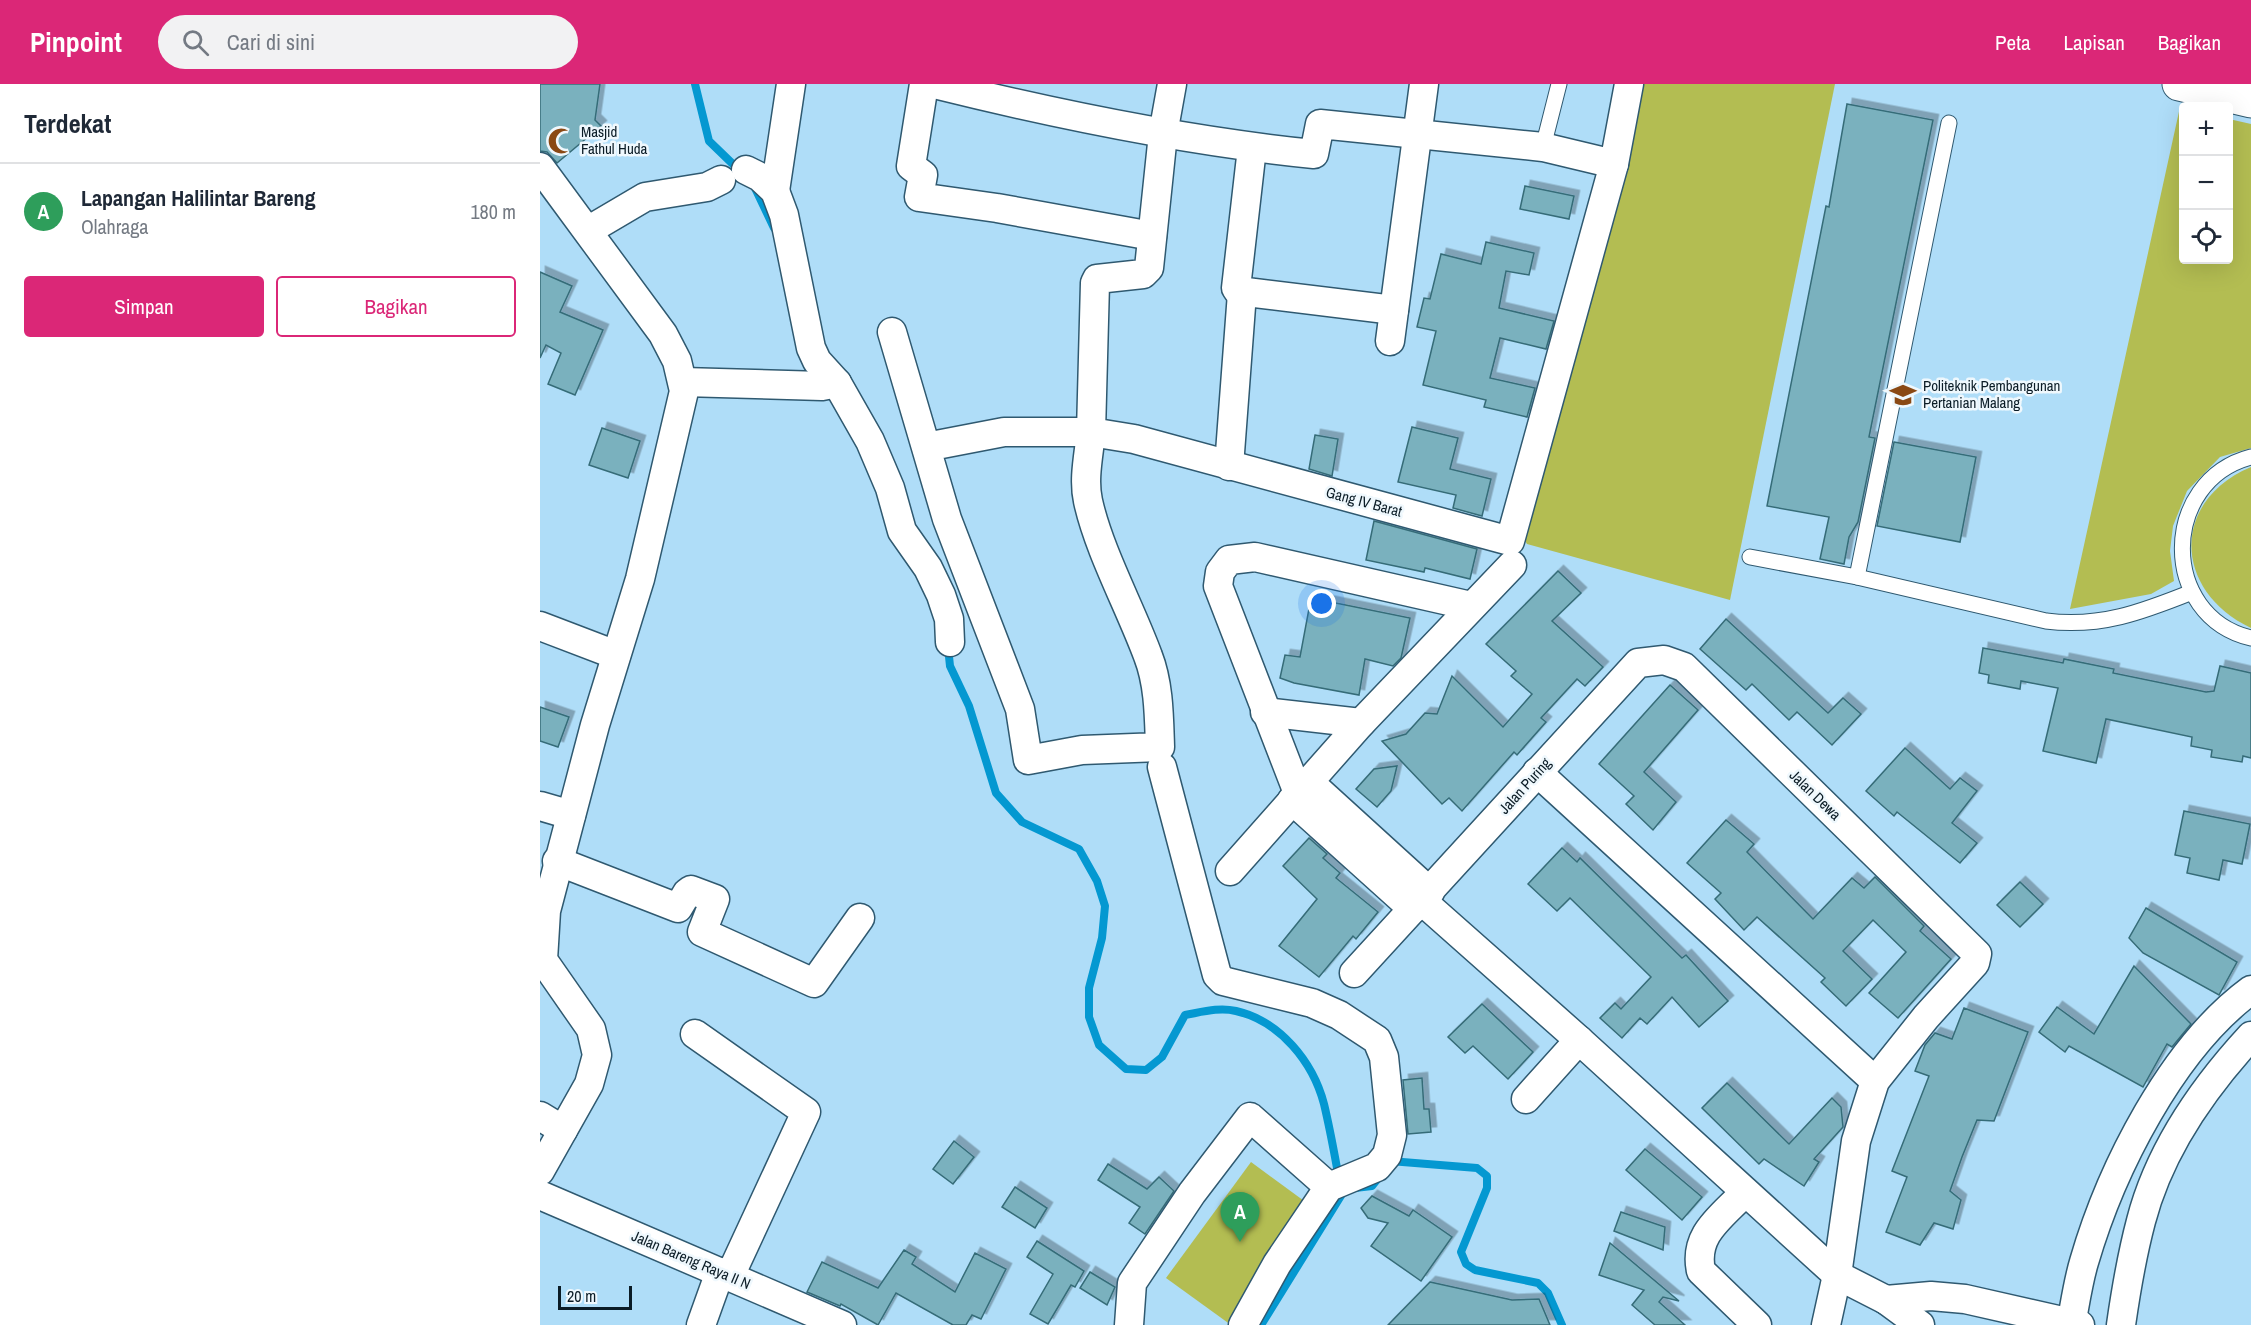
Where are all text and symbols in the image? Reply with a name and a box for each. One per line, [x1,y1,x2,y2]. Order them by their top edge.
search box [158,15,578,69]
text: Pinpoint [30,23,122,61]
icon: search [179,26,212,59]
text: Cari di sini [227,27,315,57]
text: Peta [1995,28,2031,57]
text: Lapisan [2064,28,2125,57]
text: Bagikan [2158,28,2221,57]
map controls [2179,102,2233,264]
button: + [2179,102,2233,156]
text: Terdekat [24,106,111,141]
place label: Masjid Fathul Huda [581,121,648,159]
mosque icon: Masjid Fathul Huda [546,126,576,156]
button: − [2179,156,2233,210]
text: Lapangan Halilintar Bareng [81,183,316,213]
text: A [38,198,49,225]
text: 180 m [470,198,516,225]
button: locate [2179,210,2233,264]
text: Olahraga [81,213,148,240]
button: Simpan [24,276,264,337]
button: Bagikan [276,276,516,337]
place label: Politeknik Pembangunan Pertanian Malang [1923,375,2060,413]
school or university icon: Politeknik Pembangunan Pertanian Malang [1888,380,1918,410]
street label: Gang IV Barat [1324,481,1405,522]
your location [1307,589,1336,618]
street label: Jalan Puring [1494,753,1556,818]
street label: Jalan Dewa [1785,765,1846,825]
pin: A [1220,1192,1260,1242]
street label: Jalan Bareng Raya II N [629,1225,754,1294]
scale bar [558,1283,632,1310]
text: 20 m [567,1285,596,1307]

